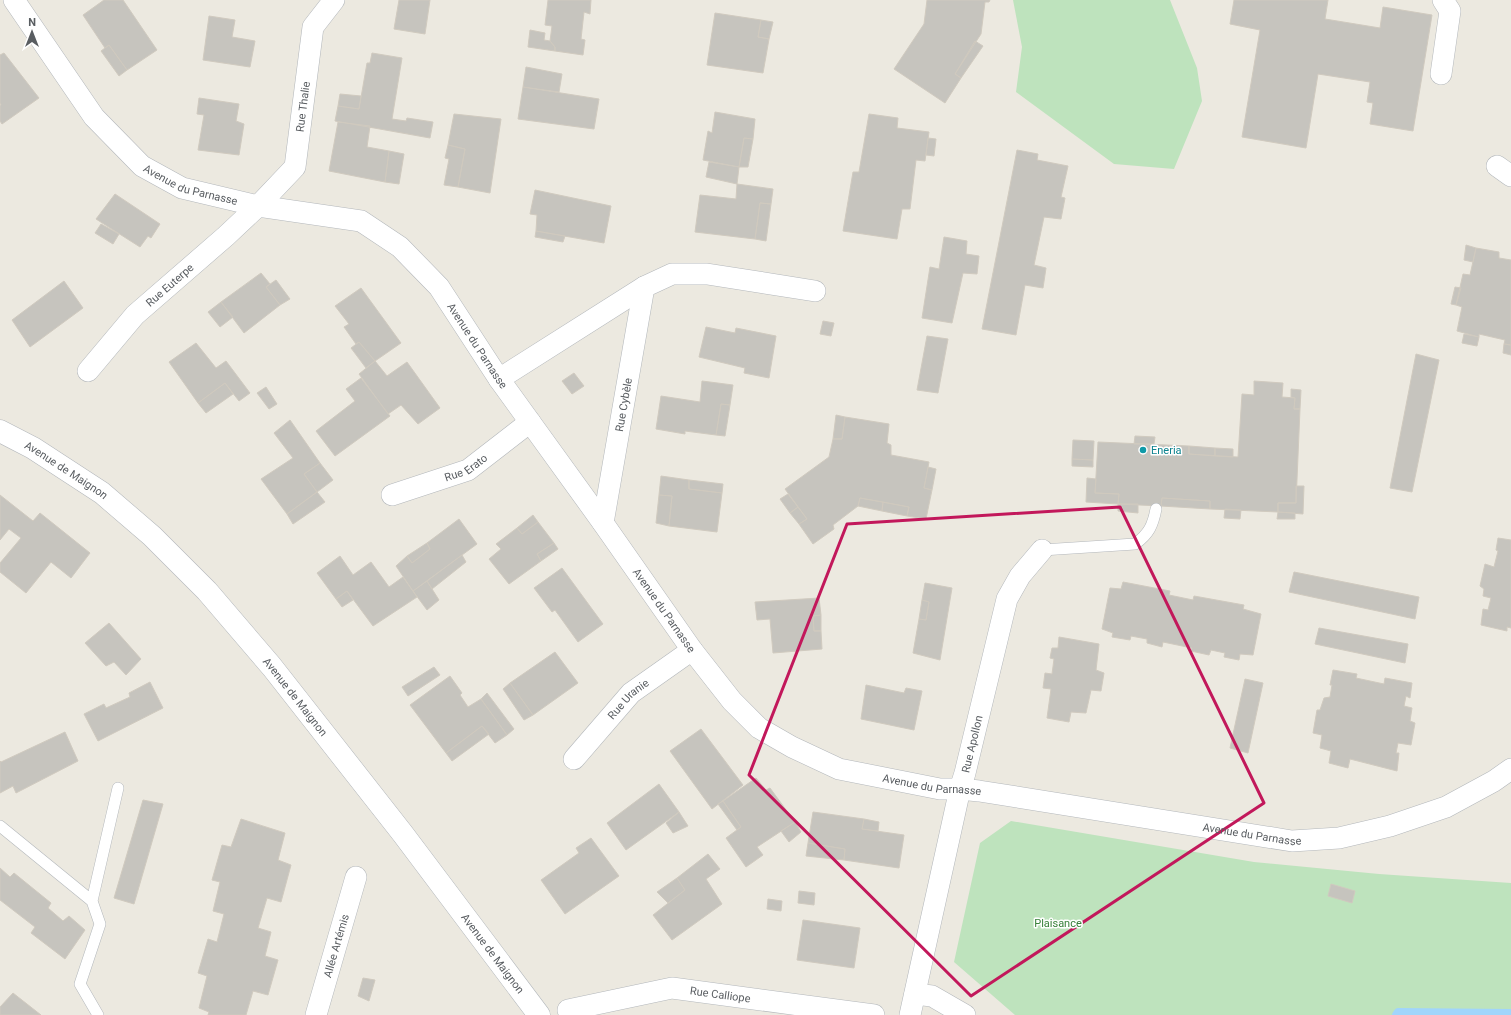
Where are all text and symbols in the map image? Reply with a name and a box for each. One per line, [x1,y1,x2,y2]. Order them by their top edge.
north arrow [12,12,52,52]
text: N [28,16,36,29]
street label: Rue Thalie [293,80,312,133]
street label: Avenue du Parnasse [141,162,239,207]
street label: Rue Euterpe [143,261,196,309]
street label: Avenue du Parnasse [445,300,510,391]
street label: Rue Cybèle [612,377,635,433]
street label: Avenue de Maignon [23,438,111,502]
place label: Eneria [1151,444,1182,457]
marker: Eneria [1138,445,1148,455]
street label: Rue Erato [443,451,490,484]
street label: Avenue du Parnasse [630,566,698,655]
street label: Avenue de Maignon [260,655,330,739]
street label: Rue Uranie [605,676,651,722]
street label: Rue Apollon [959,714,985,774]
street label: Avenue du Parnasse [882,771,982,798]
street label: Avenue du Parnasse [1202,820,1302,848]
street label: Avenue de Maignon [459,911,527,996]
street label: Allée Artémis [321,912,352,979]
park label: Plaisance [1034,917,1082,930]
street label: Rue Calliope [689,984,752,1005]

